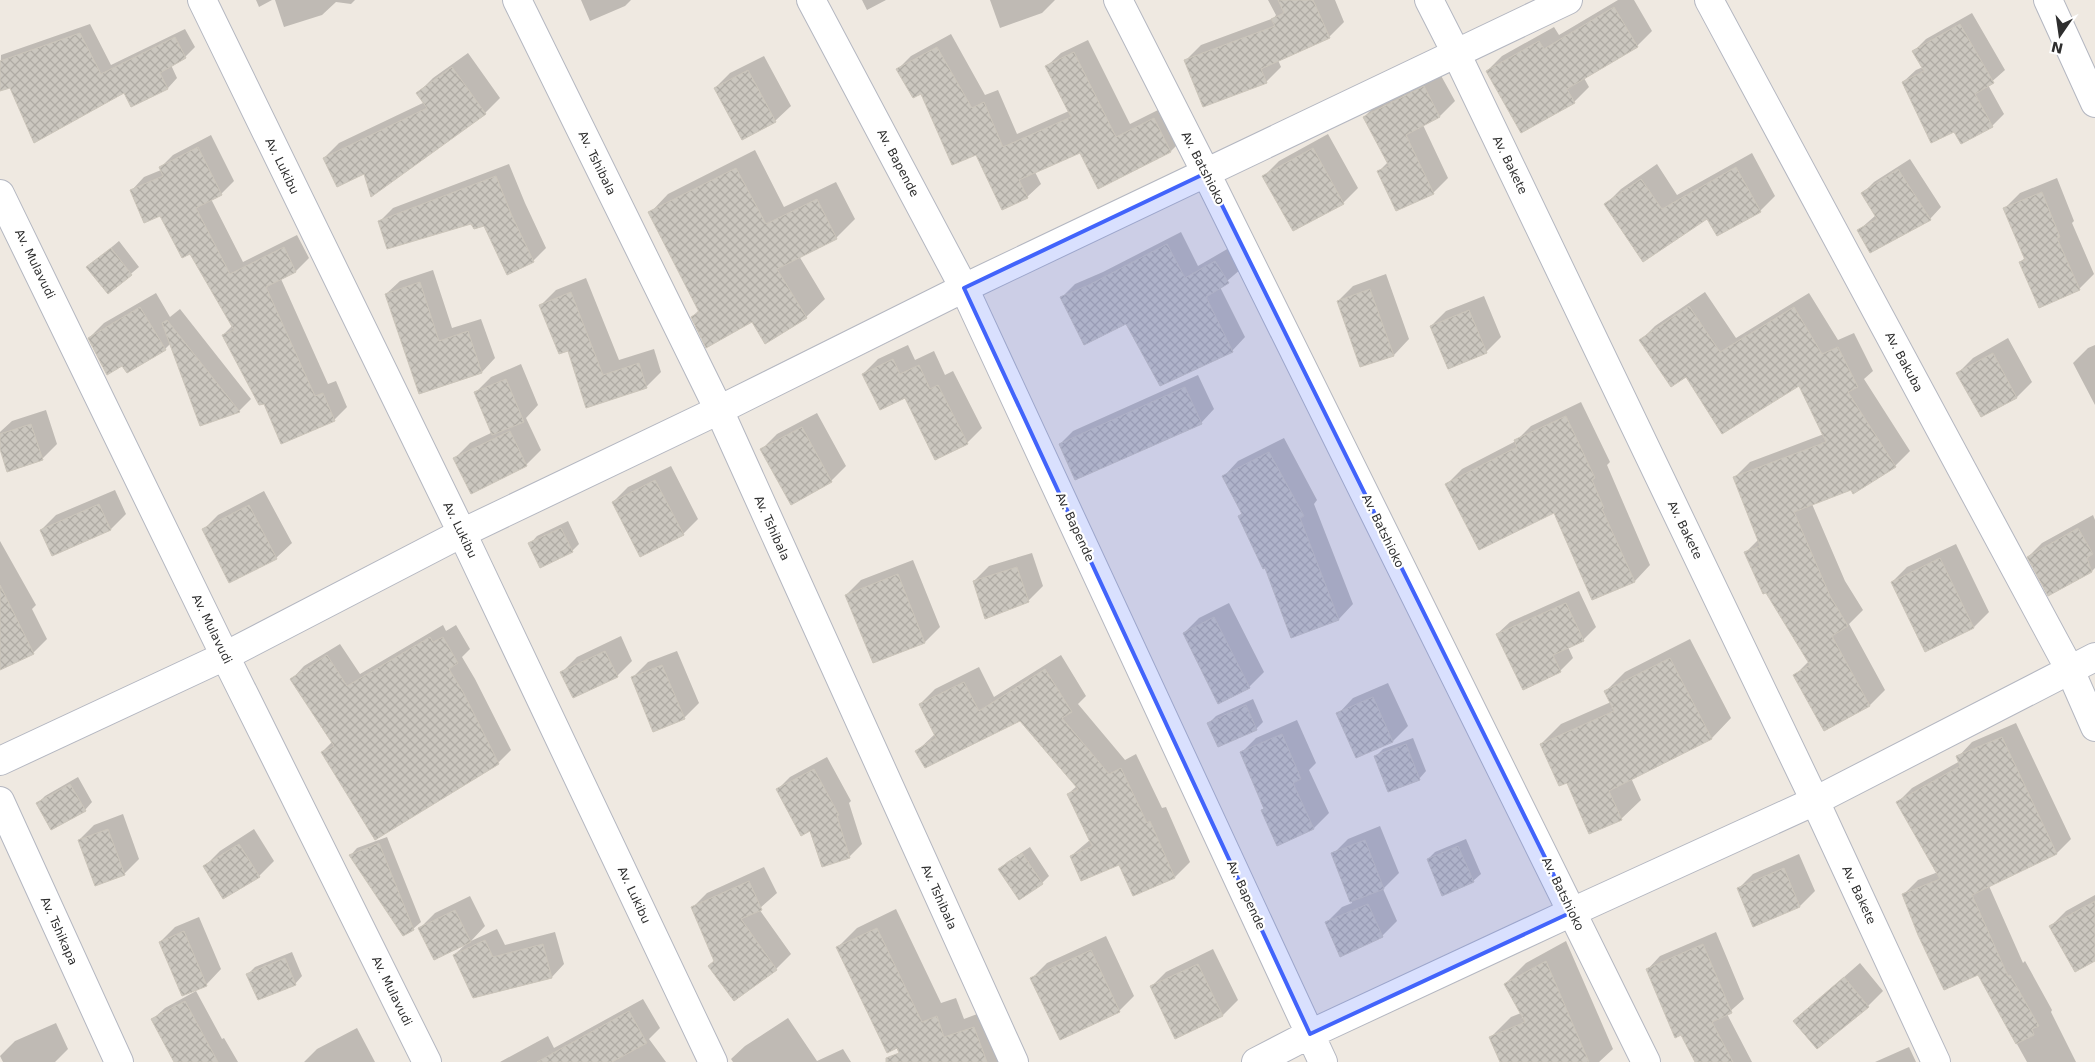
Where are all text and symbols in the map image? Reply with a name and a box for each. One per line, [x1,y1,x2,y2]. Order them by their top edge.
north arrow [2035,10,2085,60]
text: N [2050,39,2065,57]
street label: Av. Bapende [874,127,922,199]
street label: Av. Tshibala [575,129,619,197]
street label: Av. Batshioko [1179,129,1227,207]
street label: Av. Bakete [1490,134,1530,196]
street label: Av. Lukibu [262,136,302,196]
street label: Av. Mulavudi [12,227,58,301]
street label: Av. Bakuba [1882,330,1926,394]
street label: Av. Bapende [1053,490,1097,564]
street label: Av. Batshioko [1359,492,1407,570]
street label: Av. Tshibala [751,493,793,563]
street label: Av. Bakete [1665,499,1705,561]
street label: Av. Lukibu [440,500,480,560]
street label: Av. Mulavudi [189,592,235,666]
street label: Av. Batshioko [1539,855,1587,933]
street label: Av. Bapende [1224,858,1268,932]
street label: Av. Tshibala [918,862,960,932]
street label: Av. Lukibu [615,864,653,926]
street label: Av. Bakete [1839,864,1879,926]
street label: Av. Tshikapa [38,895,80,967]
street label: Av. Mulavudi [369,954,415,1028]

